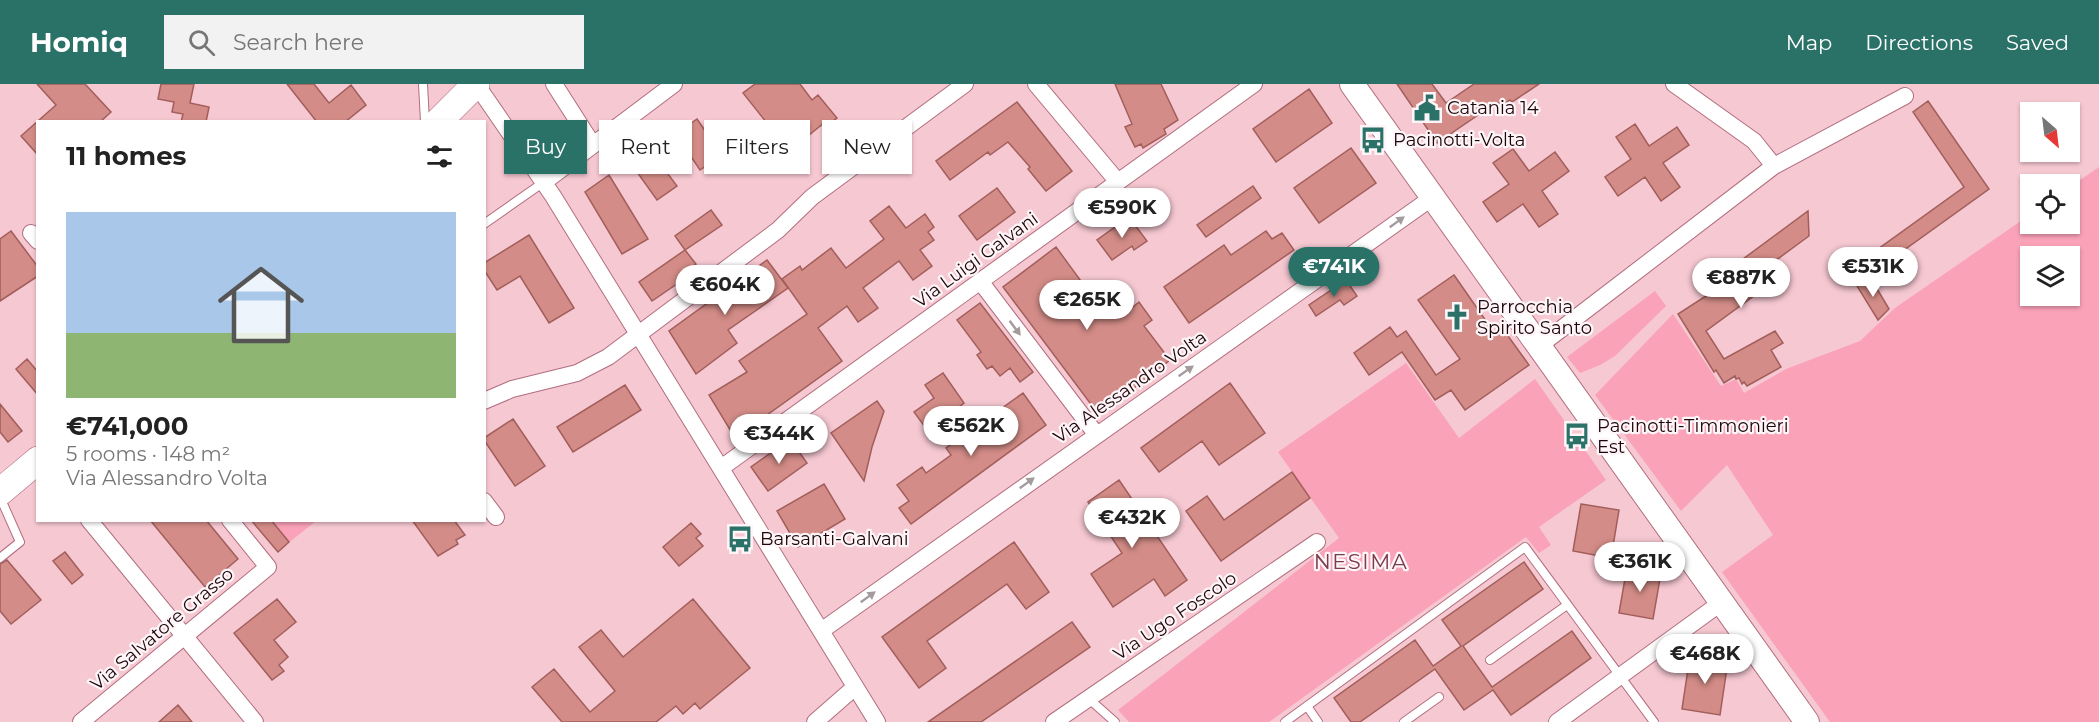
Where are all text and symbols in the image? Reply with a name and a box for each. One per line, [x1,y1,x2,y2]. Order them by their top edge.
search box [164,15,584,69]
text: Homiq [30,25,128,59]
icon: search [185,26,218,59]
text: Search here [233,29,364,56]
text: Map [1786,30,1832,55]
text: Directions [1865,30,1973,55]
text: Saved [2006,30,2069,55]
public building icon: Catania 14 [1412,93,1442,123]
place label: Catania 14 [1447,97,1539,119]
north arrow [2020,102,2080,162]
map controls [2020,102,2080,306]
chip: Buy [504,120,587,174]
chip: Rent [599,120,692,174]
chip: Filters [704,120,810,174]
chip: New [822,120,912,174]
bus stop icon: Pacinotti-Volta [1358,125,1388,155]
place label: Pacinotti-Volta [1393,129,1525,151]
text: 11 homes [66,140,186,172]
icon: filters [423,140,456,173]
button: locate [2020,174,2080,234]
pin: €590K [1080,188,1164,239]
text: €590K [1087,195,1157,219]
street label: Via Luigi Galvani [910,208,1042,312]
one-way arrow [1389,216,1405,228]
button: layers [2020,246,2080,306]
pin: €741K [1292,247,1376,298]
pin: €531K [1831,247,1915,298]
icon: home [207,251,315,359]
text: €741K [1302,254,1366,278]
text: €531K [1842,254,1904,278]
pin: €887K [1699,258,1783,309]
pin: €604K [683,265,767,316]
text: €887K [1706,265,1776,289]
text: €604K [690,272,760,296]
pin: €265K [1045,280,1129,331]
text: €265K [1053,287,1121,311]
place label: Parrocchia Spirito Santo [1477,296,1592,339]
church icon: Parrocchia Spirito Santo [1442,302,1472,332]
one-way arrow [1009,320,1022,336]
street label: Via Alessandro Volta [1049,326,1211,448]
one-way arrow [1178,365,1194,377]
pin: €562K [929,406,1013,457]
text: €741,000 [66,410,188,442]
text: €562K [937,413,1005,437]
pin: €344K [737,414,821,465]
place label: Pacinotti-Timmonieri Est [1597,415,1789,458]
text: €344K [744,421,814,445]
bus stop icon: Pacinotti-Timmonieri Est [1562,421,1592,451]
text: 5 rooms · 148 m² [66,442,230,466]
text: Via Alessandro Volta [66,466,268,490]
one-way arrow [1019,477,1035,489]
pin: €432K [1090,498,1174,549]
text: €432K [1098,505,1166,529]
bus stop icon: Barsanti-Galvani [725,524,755,554]
place label: Barsanti-Galvani [760,528,909,550]
pin: €361K [1598,542,1682,593]
district label: NESIMA [1314,549,1408,574]
text: €361K [1608,549,1672,573]
street label: Via Salvatore Grasso [86,563,238,695]
street label: Via Ugo Foscolo [1109,567,1241,665]
one-way arrow [860,591,876,603]
pin: €468K [1663,634,1747,685]
text: €468K [1670,641,1740,665]

